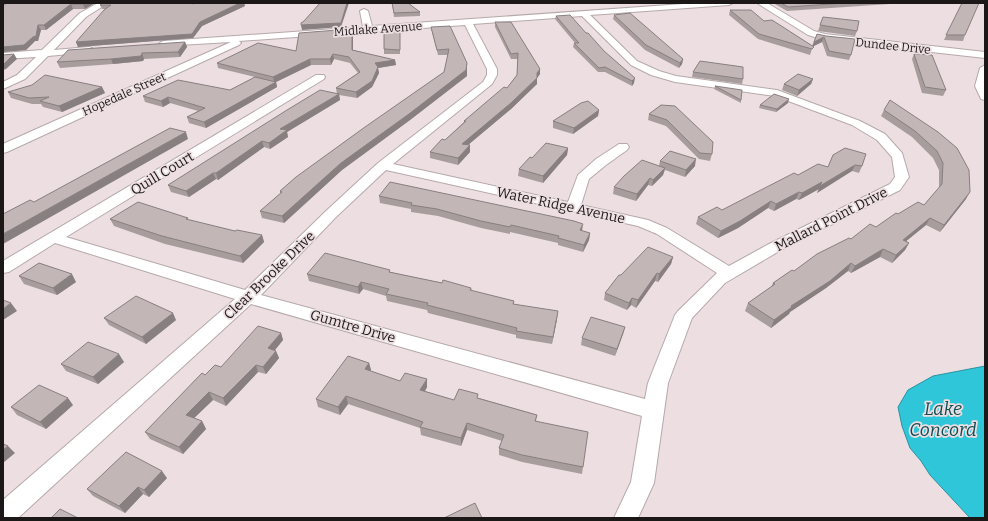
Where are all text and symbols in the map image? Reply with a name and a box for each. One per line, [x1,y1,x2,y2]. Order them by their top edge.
street label: Midlake Avenue [333,19,423,39]
street label: Dundee Drive [855,35,931,57]
street label: Hopedale Street [80,69,168,119]
street label: Quill Court [128,148,197,199]
street label: Water Ridge Avenue [495,184,627,227]
street label: Mallard Point Drive [772,184,890,255]
street label: Clear Brooke Drive [220,228,318,323]
street label: Gumtre Drive [308,306,398,347]
water label: Lake Concord [909,398,977,441]

